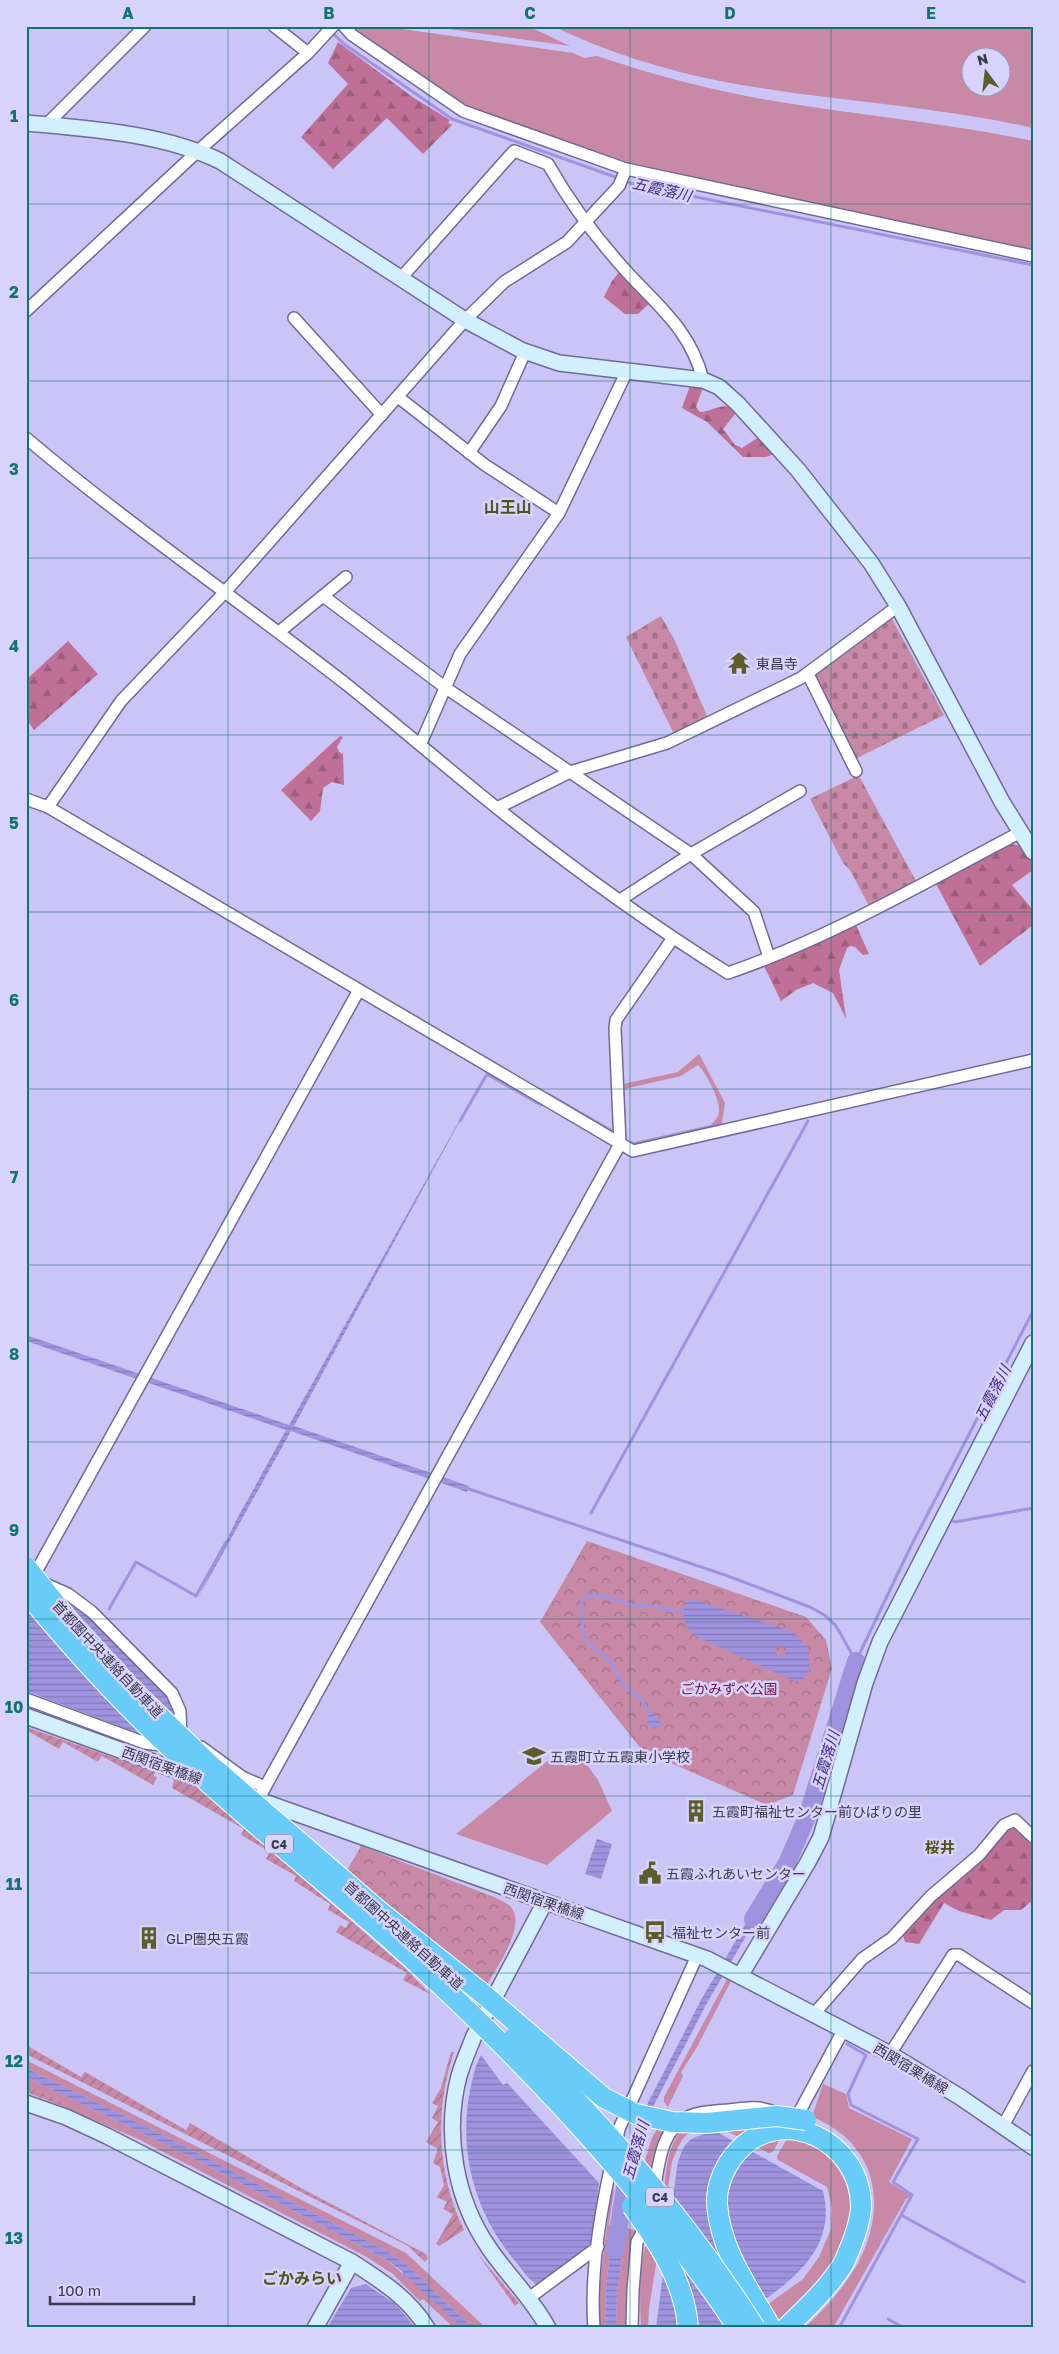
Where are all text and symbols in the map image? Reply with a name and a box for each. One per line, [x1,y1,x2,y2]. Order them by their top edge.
text: A [122,3,134,23]
text: B [323,3,335,23]
text: C [524,3,536,23]
text: D [724,3,736,23]
text: E [926,3,936,23]
north arrow [962,48,1012,98]
text: N [975,49,990,69]
text: 1 [10,106,18,126]
water label: 五霞落川 [631,173,695,205]
text: 2 [9,282,19,302]
text: 3 [9,459,19,479]
district label: 山王山 [484,497,532,517]
text: 4 [9,636,19,656]
temple icon: 東昌寺 [726,650,752,676]
place label: 東昌寺 [756,655,798,672]
text: 5 [9,813,19,833]
text: 6 [9,990,19,1010]
text: 7 [10,1167,19,1187]
text: 8 [9,1344,19,1364]
water label: 五霞落川 [970,1360,1015,1424]
text: 9 [9,1520,19,1540]
street label: 首都圏中央連絡自動車道 [49,1597,167,1721]
park label: ごかみずべ公園 [680,1680,778,1697]
text: 10 [5,1697,23,1717]
water label: 五霞落川 [808,1727,843,1791]
street label: 西関宿栗橋線 [120,1743,204,1787]
school or university icon: 五霞町立五霞東小学校 [521,1743,547,1769]
place label: 五霞町立五霞東小学校 [550,1748,690,1765]
building icon: 五霞町福祉センター前ひばりの里 [683,1798,709,1824]
place label: 五霞町福祉センター前ひばりの里 [712,1803,922,1820]
road number: C4 [265,1835,293,1854]
district label: 桜井 [925,1838,955,1856]
public building icon: 五霞ふれあいセンター [637,1860,663,1886]
place label: 五霞ふれあいセンター [666,1865,806,1882]
text: 11 [6,1874,22,1894]
street label: 首都圏中央連絡自動車道 [341,1877,467,1993]
street label: 西関宿栗橋線 [502,1879,586,1923]
bus stop icon: 福祉センター前 [642,1919,668,1945]
place label: 福祉センター前 [672,1924,770,1941]
building icon: GLP圏央五霞 [136,1925,162,1951]
place label: GLP圏央五霞 [166,1930,249,1947]
street label: 西関宿栗橋線 [871,2039,951,2097]
text: 12 [5,2051,23,2071]
water label: 五霞落川 [618,2117,652,2181]
road number: C4 [646,2188,674,2206]
text: 13 [5,2228,23,2248]
district label: ごかみらい [262,2268,342,2288]
scale bar [50,2274,194,2306]
text: 100 m [58,2281,101,2299]

